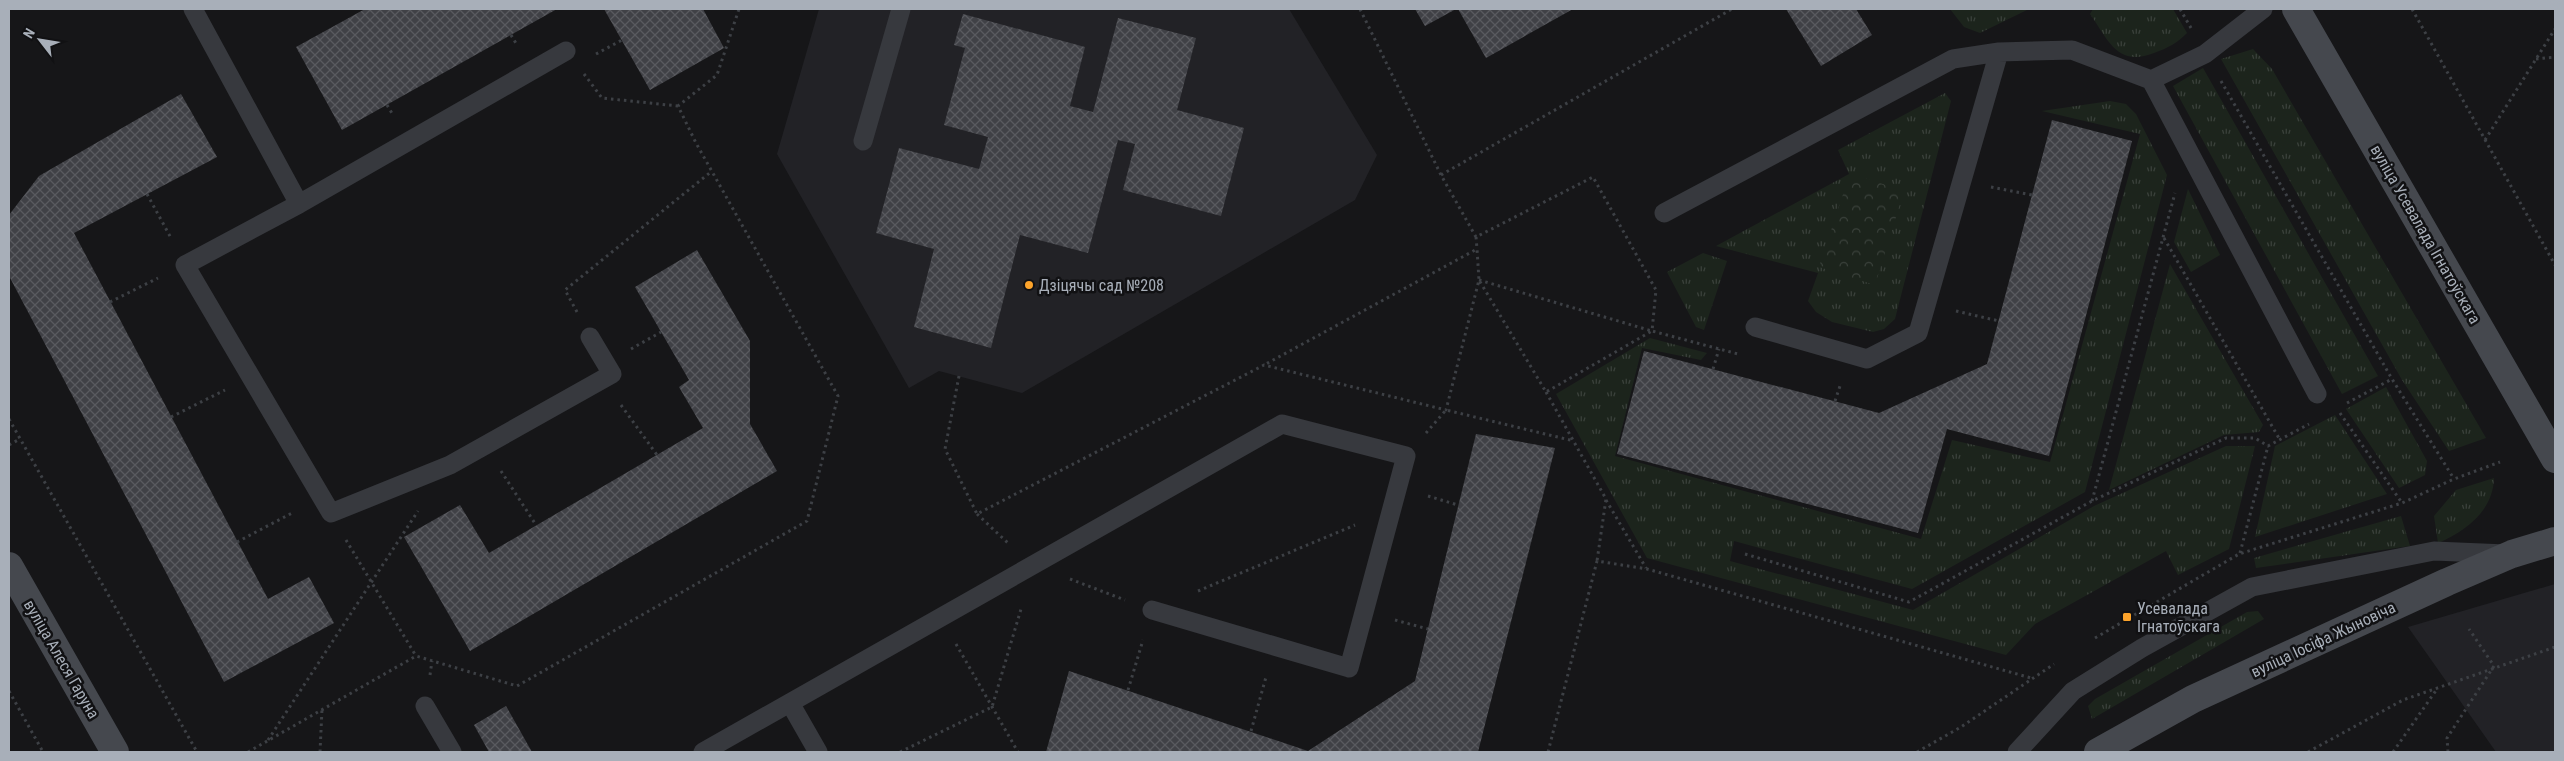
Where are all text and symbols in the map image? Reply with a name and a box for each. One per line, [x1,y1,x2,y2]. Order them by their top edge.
north arrow [15,15,65,65]
text: N [20,26,38,41]
street label: вуліца Усевалада Ігнатоўскага [2366,141,2485,327]
place label: Дзіцячы сад №208 [1039,276,1164,295]
marker: Дзіцячы сад №208 [1023,279,1035,291]
street label: вуліца Алеся Гаруна [20,597,103,722]
street label: вуліца Іосіфа Жыновіча [2248,598,2398,681]
place label: Усевалада Ігнатоўскага [2137,599,2220,636]
marker: Усевалада Ігнатоўскага [2121,611,2133,623]

